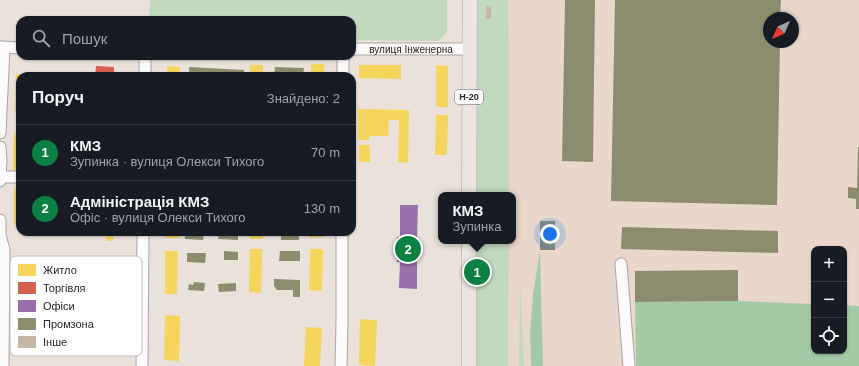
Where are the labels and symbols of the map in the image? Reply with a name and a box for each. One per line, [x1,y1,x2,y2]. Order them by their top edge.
north arrow [763,12,799,48]
street label: вулиця Інженерна [369,44,453,55]
road number: Н-20 [455,90,483,104]
your location [540,224,560,244]
pin: 2 [395,234,421,264]
legend [10,256,142,356]
pin: 1 [464,257,490,287]
text: Житло [43,264,77,276]
text: Торгівля [43,282,86,294]
text: Офіси [43,300,75,312]
text: Промзона [43,318,95,330]
text: Інше [43,336,67,348]

